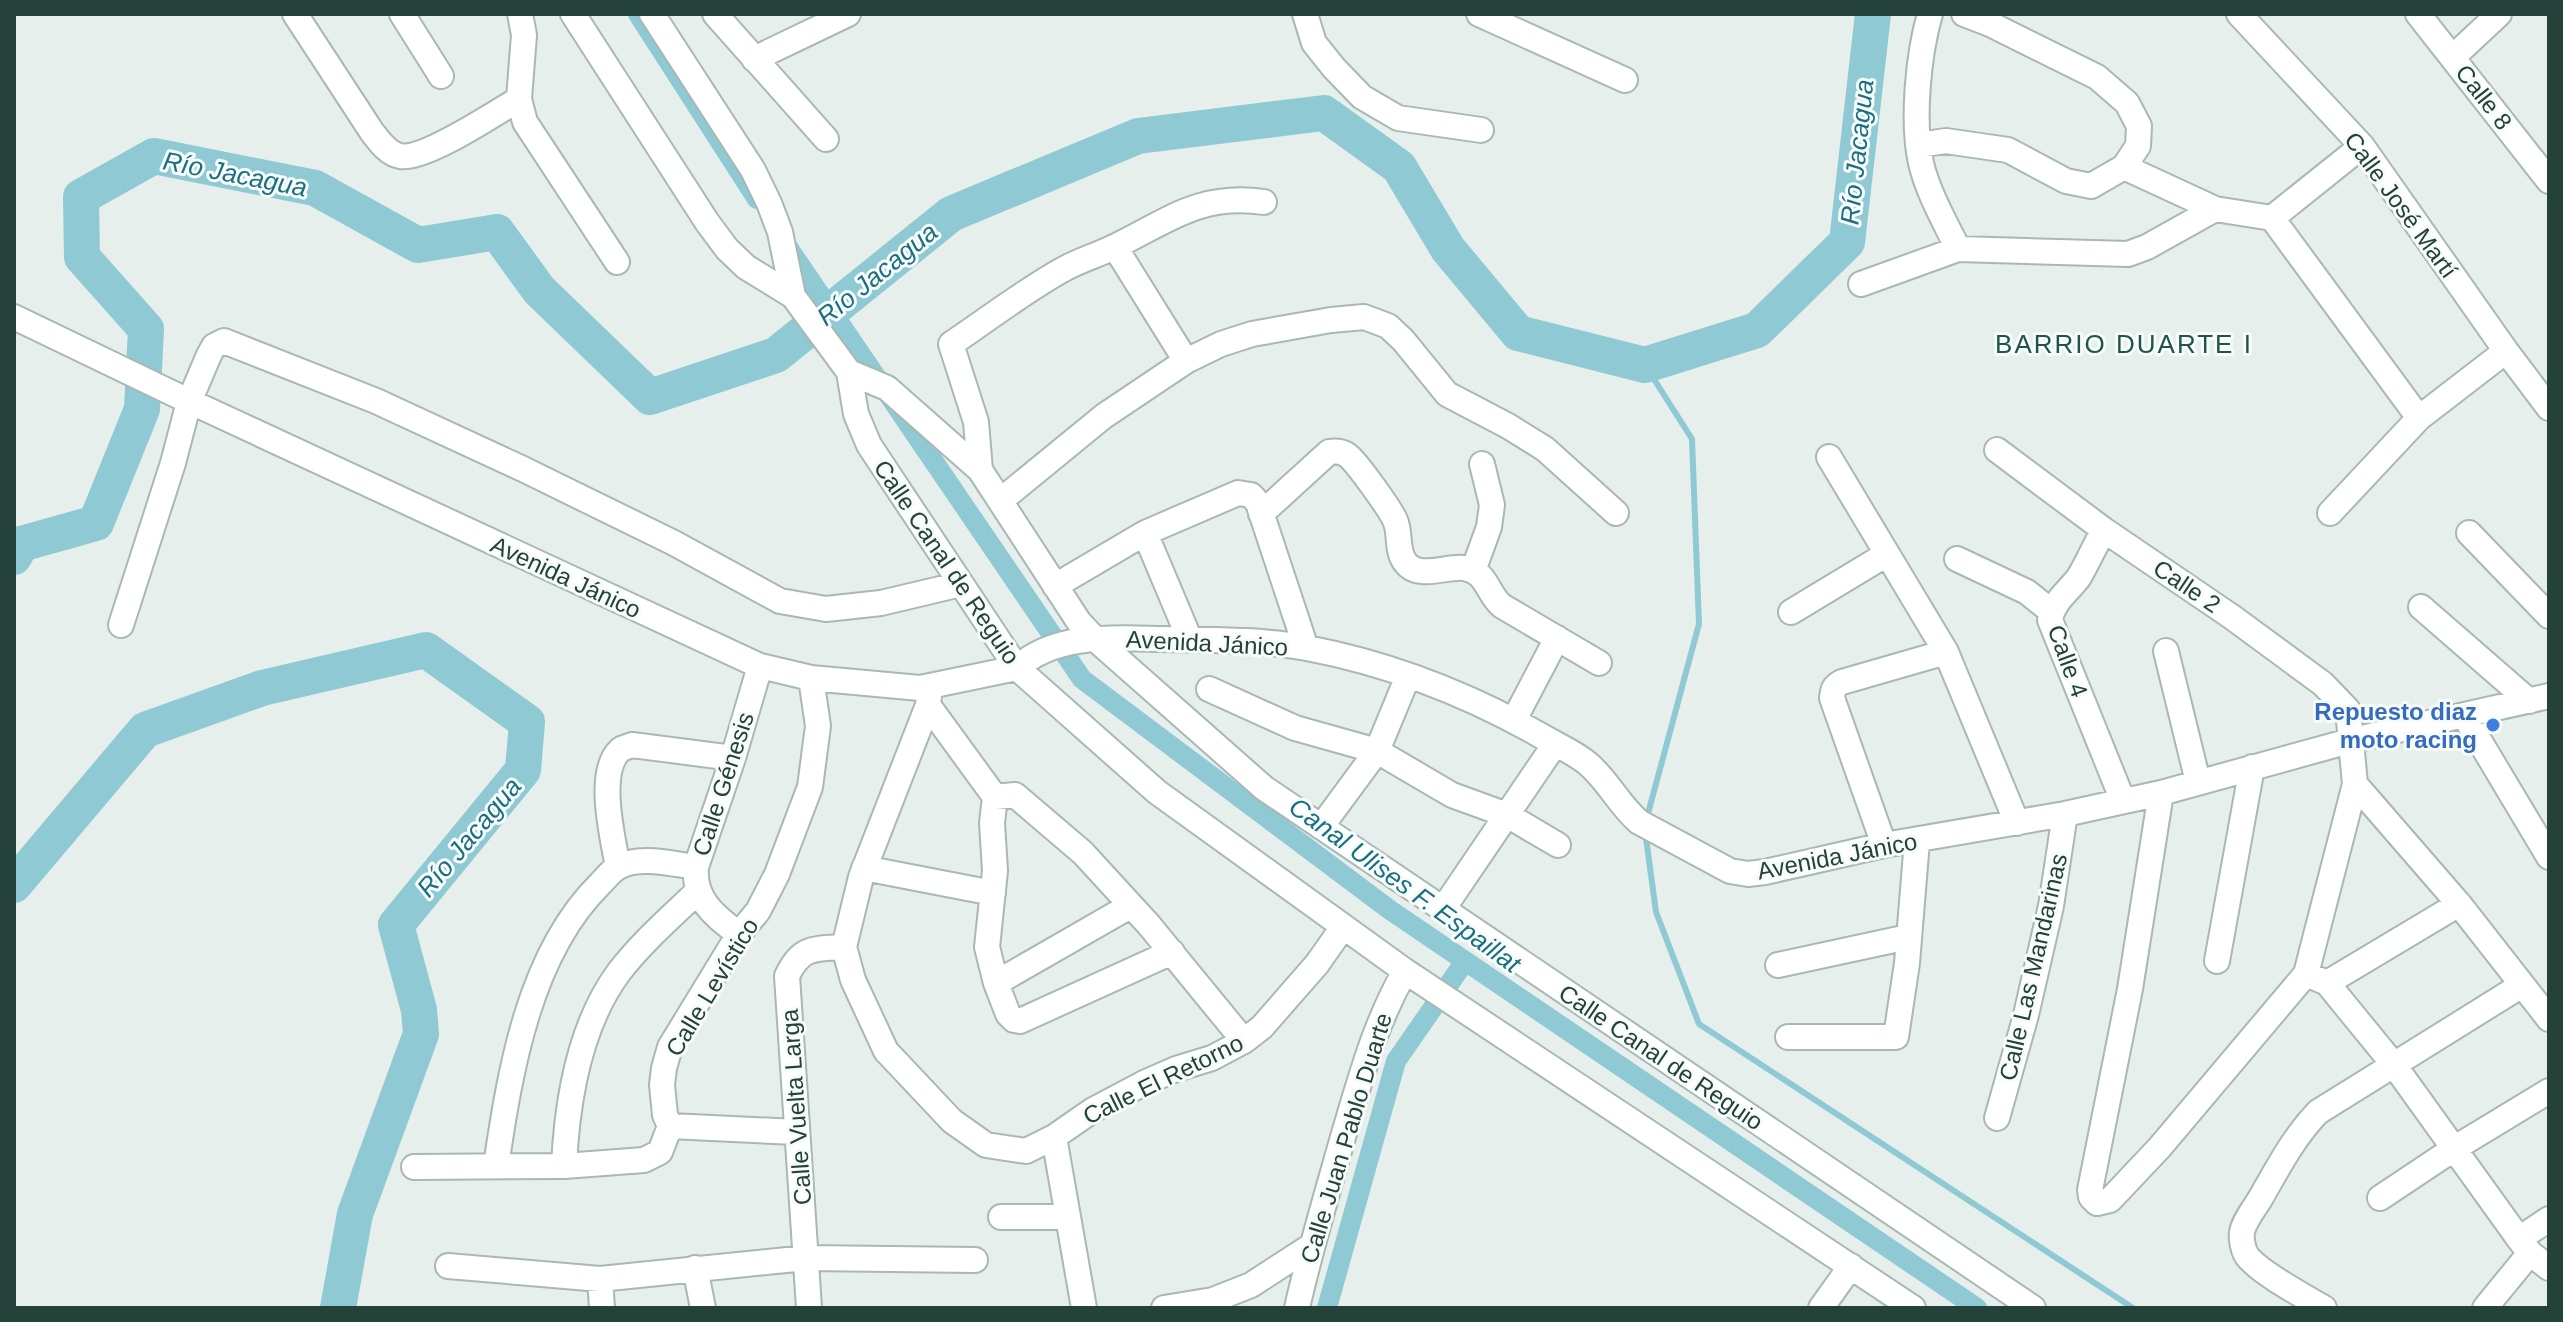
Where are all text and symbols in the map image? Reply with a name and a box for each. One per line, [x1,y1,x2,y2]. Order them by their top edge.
street label: Calle 8 [2450,59,2518,135]
water label: Río Jacagua [1834,78,1880,226]
street label: Calle José Martí [2339,127,2463,283]
water label: Río Jacagua [160,145,310,203]
water label: Río Jacagua [811,216,943,332]
district label: BARRIO DUARTE I [1995,329,2253,359]
street label: Calle Canal de Reguio [869,455,1025,669]
street label: Avenida Jánico [487,530,645,624]
street label: Calle 2 [2148,554,2226,618]
street label: Calle 4 [2043,621,2093,701]
street label: Avenida Jánico [1125,625,1289,661]
place label: Repuesto diaz moto racing [2314,698,2477,753]
street label: Calle Génesis [687,709,759,859]
marker: Repuesto diaz moto racing [2484,716,2502,734]
water label: Río Jacagua [411,771,527,903]
water label: Canal Ulises F. Espaillat [1284,791,1528,980]
street label: Avenida Jánico [1755,827,1919,885]
street label: Calle Las Mandarinas [1994,851,2072,1083]
street label: Calle Levístico [660,913,764,1061]
street label: Calle Canal de Reguio [1554,979,1768,1135]
street label: Calle Vuelta Larga [776,1007,816,1206]
street label: Calle Juan Pablo Duarte [1295,1010,1397,1266]
street label: Calle El Retorno [1079,1029,1247,1129]

